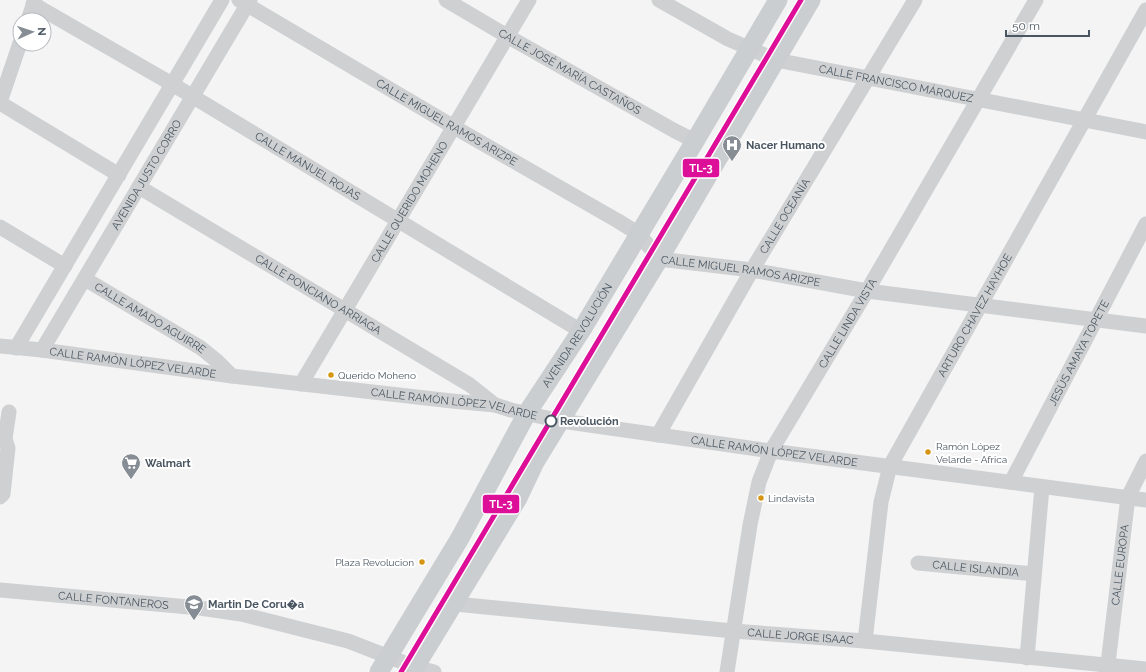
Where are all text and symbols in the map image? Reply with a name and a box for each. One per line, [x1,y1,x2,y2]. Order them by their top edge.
north arrow [12,12,52,52]
scale bar [1006,12,1089,38]
text: 50 m [1012,19,1040,33]
street label: CALLE JOSÉ MARÍA CASTAÑOS [496,26,644,118]
text: N [35,27,48,36]
street label: CALLE FRANCISCO MÁRQUEZ [818,63,974,105]
street label: CALLE MIGUEL RAMOS ARIZPE [374,76,520,169]
street label: AVENIDA JUSTO CORRO [109,118,184,232]
street label: CALLE MANUEL ROJAS [252,130,363,203]
hospital icon: Nacer Humano [721,134,743,162]
street label: CALLE QUERIDO MOHENO [369,139,451,265]
place label: Nacer Humano [746,139,825,152]
line badge: TL-3 [682,158,720,178]
text: TL-3 [689,162,713,175]
street label: CALLE OCEANÍA [757,176,813,256]
street label: ARTURO CHAVEZ HAYHOE [935,251,1015,379]
street label: CALLE PONCIANO ARRIAGA [253,252,384,338]
street label: CALLE MIGUEL RAMOS ARIZPE [660,253,822,289]
street label: CALLE LINDA VISTA [816,276,880,371]
street label: CALLE AMADO AGUIRRE [92,280,209,357]
street label: AVENIDA REVOLUCIÓN [540,281,615,390]
street label: JESÚS AMAYA TOPETE [1046,298,1112,408]
street label: CALLE RAMÓN LÓPEZ VELARDE [49,345,217,381]
marker: Querido Moheno [326,370,336,380]
place label: Querido Moheno [338,370,416,381]
street label: CALLE RAMÓN LÓPEZ VELARDE [370,386,539,423]
marker: Revolución [544,414,558,428]
place label: Revolución [560,415,619,428]
street label: CALLE RAMÓN LÓPEZ VELARDE [690,434,859,469]
place label: Ramón López Velarde - Africa [936,441,1007,465]
marker: Ramón López Velarde - Africa [923,447,933,457]
supermarket icon: Walmart [120,452,142,480]
place label: Walmart [145,457,192,470]
marker: Lindavista [756,493,766,503]
place label: Lindavista [768,493,815,504]
line badge: TL-3 [482,494,520,514]
text: TL-3 [489,498,513,511]
street label: CALLE EUROPA [1109,523,1132,606]
place label: Plaza Revolucion [335,557,414,568]
marker: Plaza Revolucion [417,557,427,567]
street label: CALLE ISLANDIA [932,558,1020,580]
street label: CALLE FONTANEROS [58,589,170,612]
school or university icon: Martin De Coru�a [183,593,205,621]
place label: Martin De Coru�a [208,598,304,611]
street label: CALLE JORGE ISAAC [747,626,855,647]

